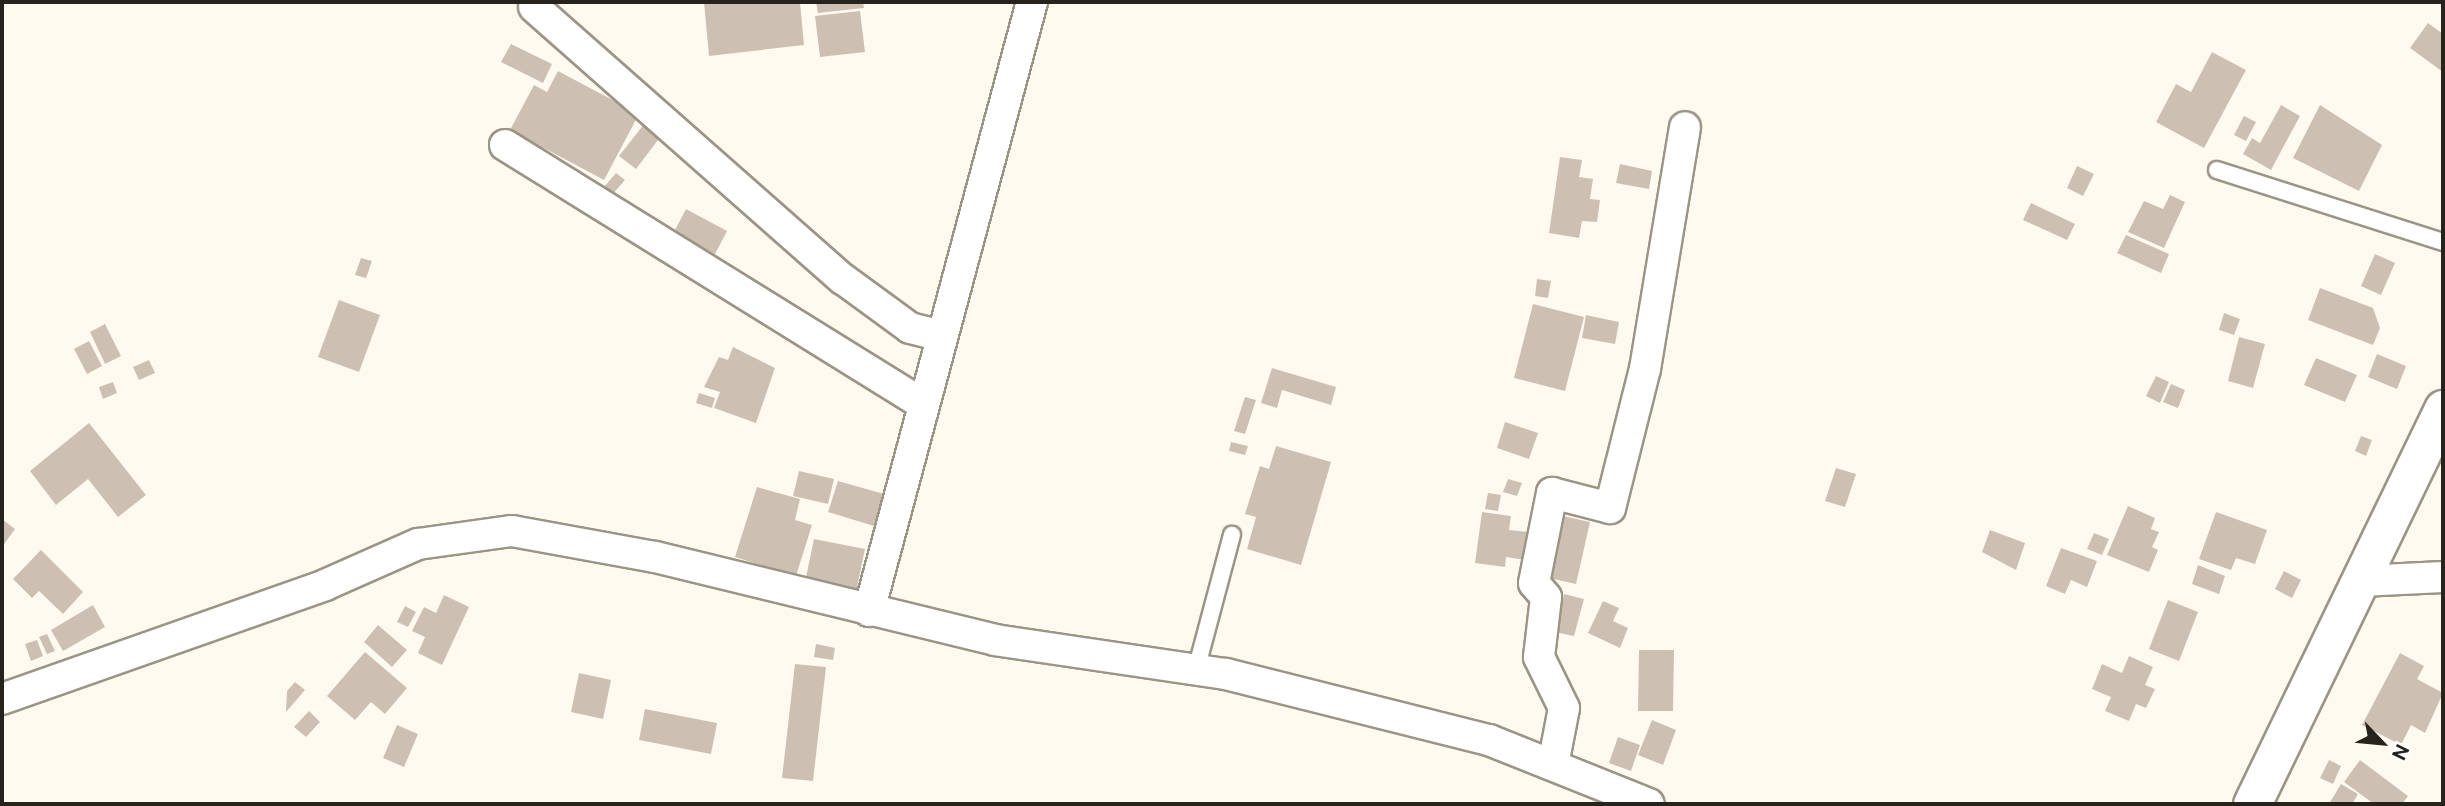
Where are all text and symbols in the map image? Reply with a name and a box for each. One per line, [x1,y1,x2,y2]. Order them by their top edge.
north arrow [2347,708,2417,778]
text: N [2388,741,2414,764]

